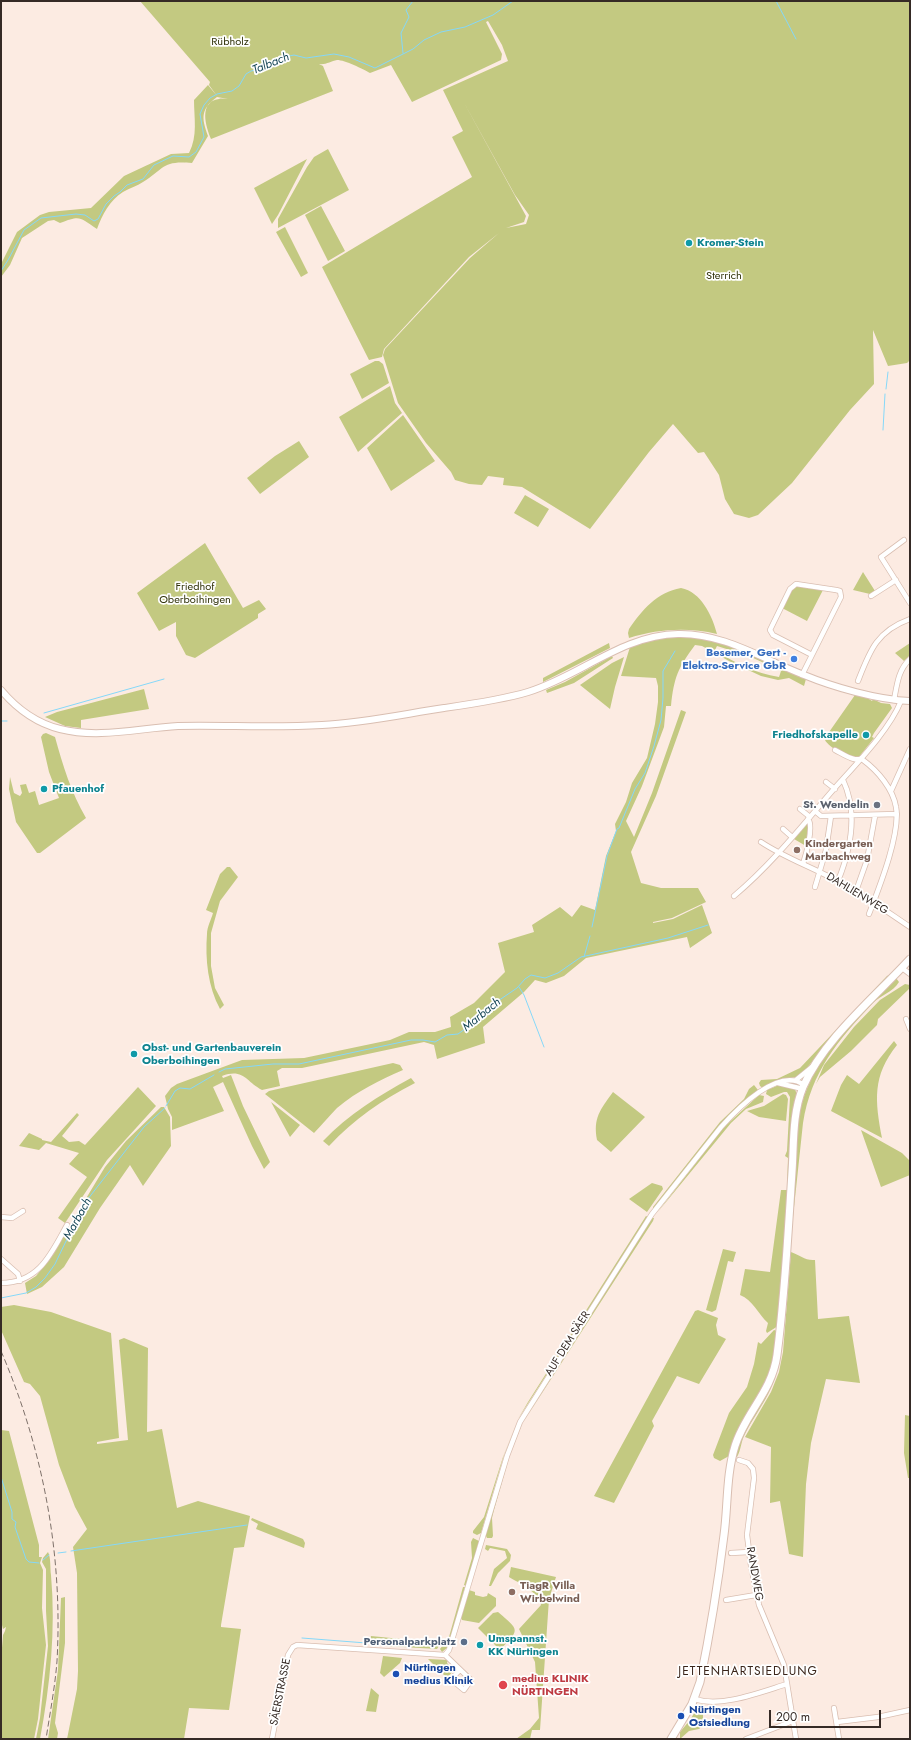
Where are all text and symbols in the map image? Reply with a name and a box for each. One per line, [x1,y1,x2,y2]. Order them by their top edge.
park label: Rübholz [211,35,249,49]
water label: Talbach [250,50,292,78]
place label: Kromer-Stein [697,236,764,250]
marker: Kromer-Stein [684,238,694,248]
park label: Sterrich [706,269,742,283]
park label: Friedhof Oberboihingen [159,580,231,606]
place label: Besemer, Gert - Elektro-Service GbR [682,646,786,672]
marker: Besemer, Gert - Elektro-Service GbR [789,654,799,664]
place label: Friedhofskapelle [772,728,858,742]
marker: Friedhofskapelle [861,730,871,740]
place label: Pfauenhof [52,782,104,796]
marker: Pfauenhof [39,784,49,794]
place label: St. Wendelin [803,798,869,812]
marker: St. Wendelin [872,800,882,810]
place label: Kindergarten Marbachweg [805,837,873,863]
marker: Kindergarten Marbachweg [792,845,802,855]
street label: DAHLIENWEG [824,870,890,918]
water label: Marbach [460,995,504,1035]
place label: Obst- und Gartenbauverein Oberboihingen [142,1041,281,1067]
marker: Obst- und Gartenbauverein Oberboihingen [129,1049,139,1059]
water label: Marbach [61,1196,95,1242]
street label: AUF DEM SÄER [543,1309,593,1379]
street label: RANDWEG [743,1546,765,1602]
place label: TiagR Villa Wirbelwind [520,1579,580,1605]
marker: TiagR Villa Wirbelwind [507,1587,517,1597]
place label: Umspannst. KK Nürtingen [488,1632,558,1658]
place label: Personalparkplatz [363,1635,456,1649]
marker: Personalparkplatz [459,1637,469,1647]
marker: Umspannst. KK Nürtingen [475,1640,485,1650]
street label: SÄERSTRASSE [268,1657,294,1727]
place label: Nürtingen medius Klinik [404,1661,473,1687]
district label: JETTENHARTSIEDLUNG [678,1665,818,1679]
marker: Nürtingen medius Klinik [391,1669,401,1679]
place label: medius KLINIK NÜRTINGEN [512,1672,589,1698]
marker: medius KLINIK NÜRTINGEN [497,1679,509,1691]
scale bar [771,1702,883,1728]
place label: Nürtingen Ostsiedlung [689,1703,750,1729]
text: 200 m [776,1708,810,1726]
marker: Nürtingen Ostsiedlung [676,1711,686,1721]

